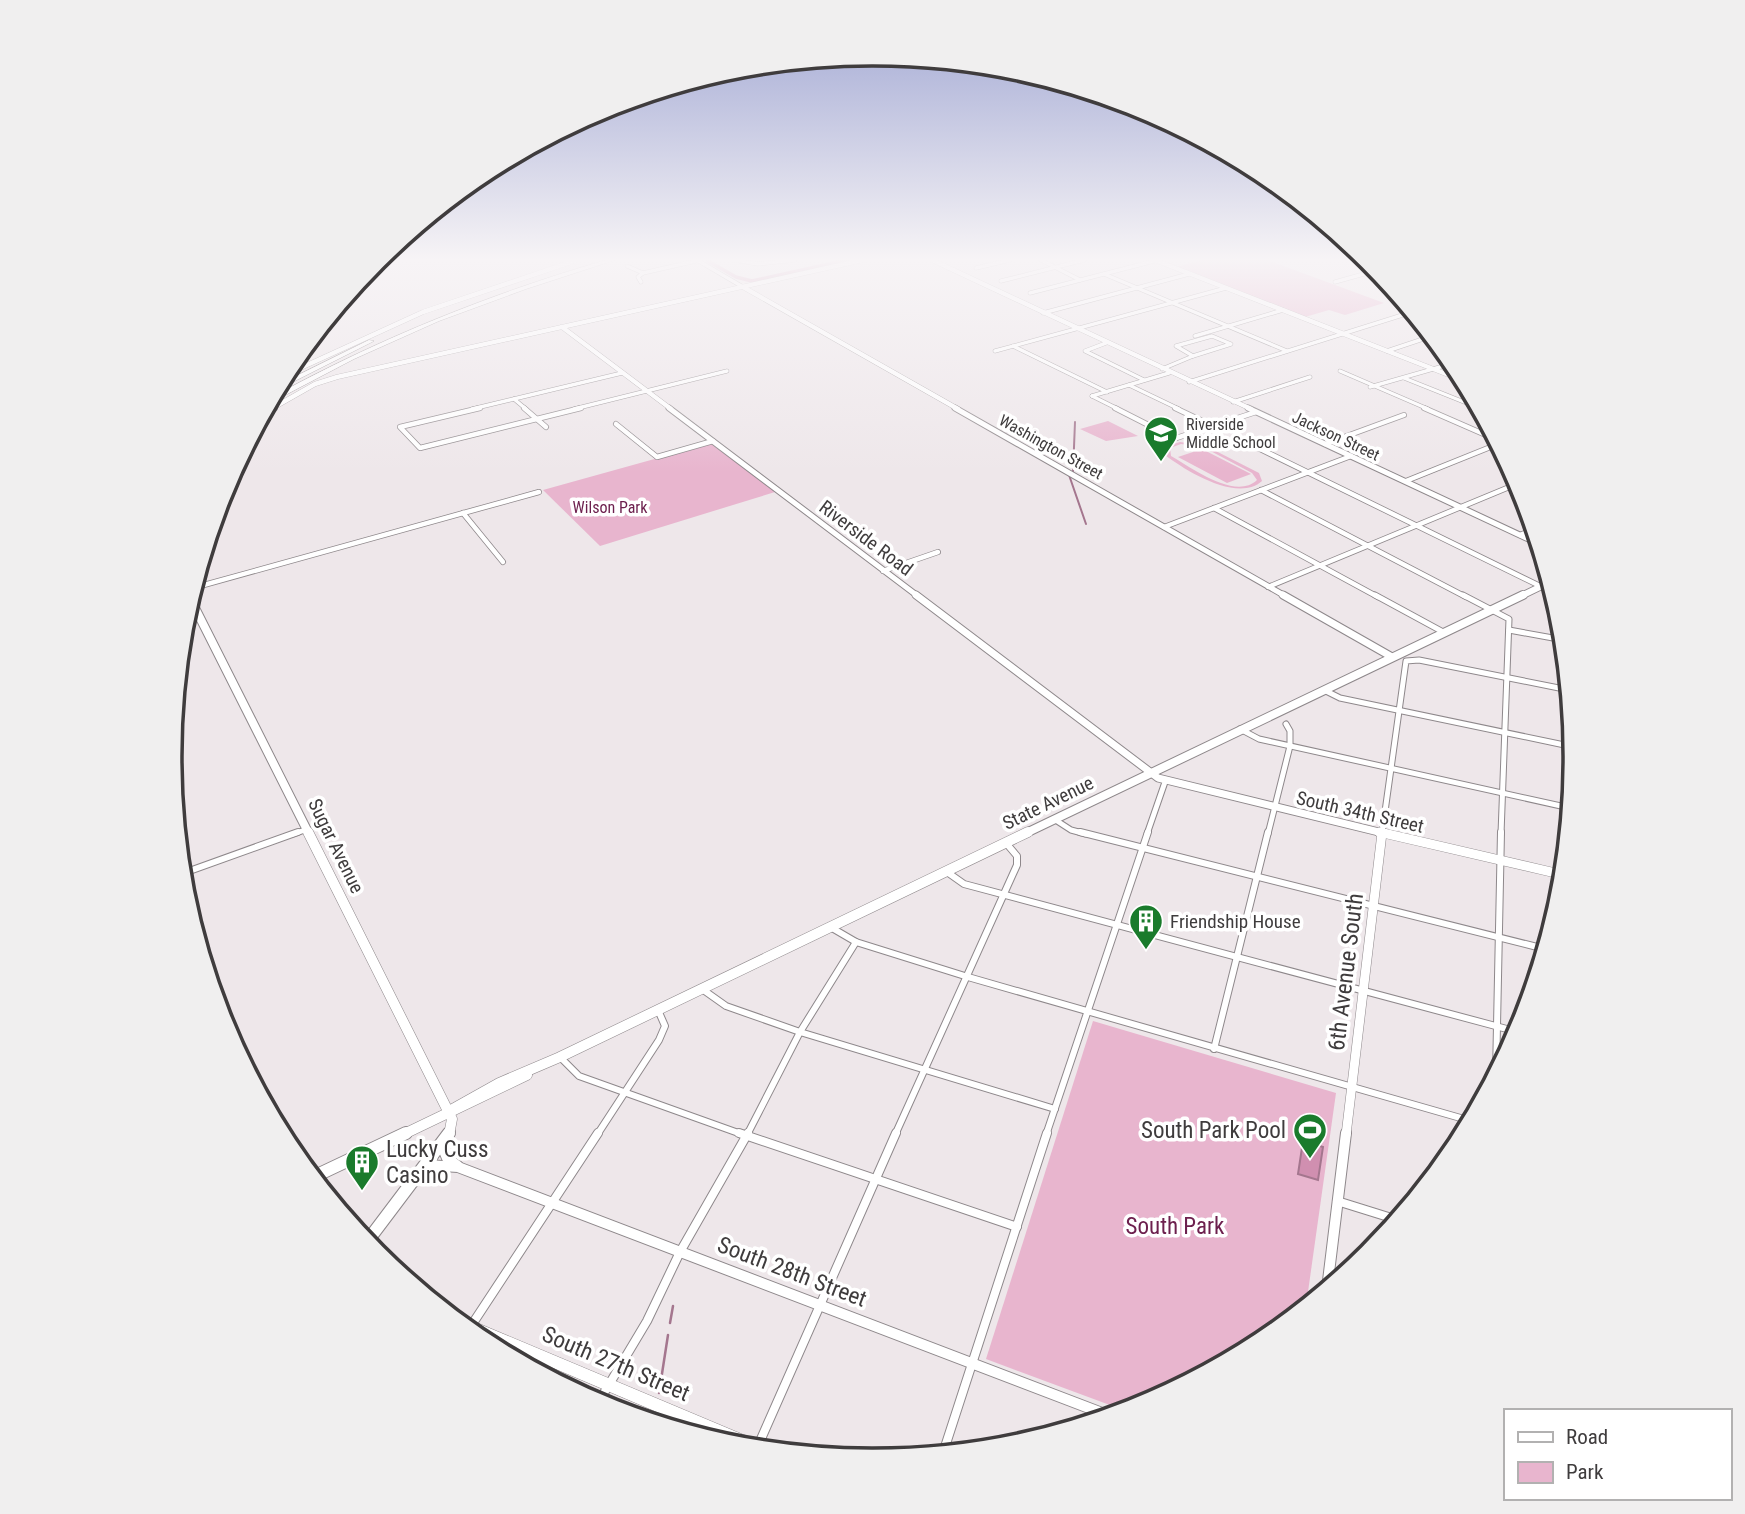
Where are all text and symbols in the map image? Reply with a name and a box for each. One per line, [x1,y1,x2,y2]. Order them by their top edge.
street label: Jackson Street [1289,407,1383,465]
street label: Washington Street [996,411,1106,483]
school or university icon: Riverside Middle School [1142,414,1180,463]
place label: Riverside Middle School [1186,415,1276,452]
street label: Riverside Road [815,495,917,581]
park label: Wilson Park [573,498,648,517]
street label: State Avenue [999,771,1097,835]
street label: South 34th Street [1294,786,1426,838]
street label: Sugar Avenue [303,795,369,897]
street label: 6th Avenue South [1323,892,1369,1052]
building icon: Friendship House [1127,902,1165,951]
place label: Friendship House [1170,910,1301,933]
sports icon: South Park Pool [1291,1111,1329,1160]
place label: South Park Pool [1141,1117,1286,1144]
place label: Lucky Cuss Casino [386,1136,489,1189]
building icon: Lucky Cuss Casino [343,1143,381,1192]
park label: South Park [1126,1213,1225,1240]
street label: South 28th Street [714,1231,870,1313]
street label: South 27th Street [538,1321,694,1407]
legend [1504,1409,1731,1500]
text: Road [1566,1425,1608,1449]
text: Park [1566,1460,1604,1484]

